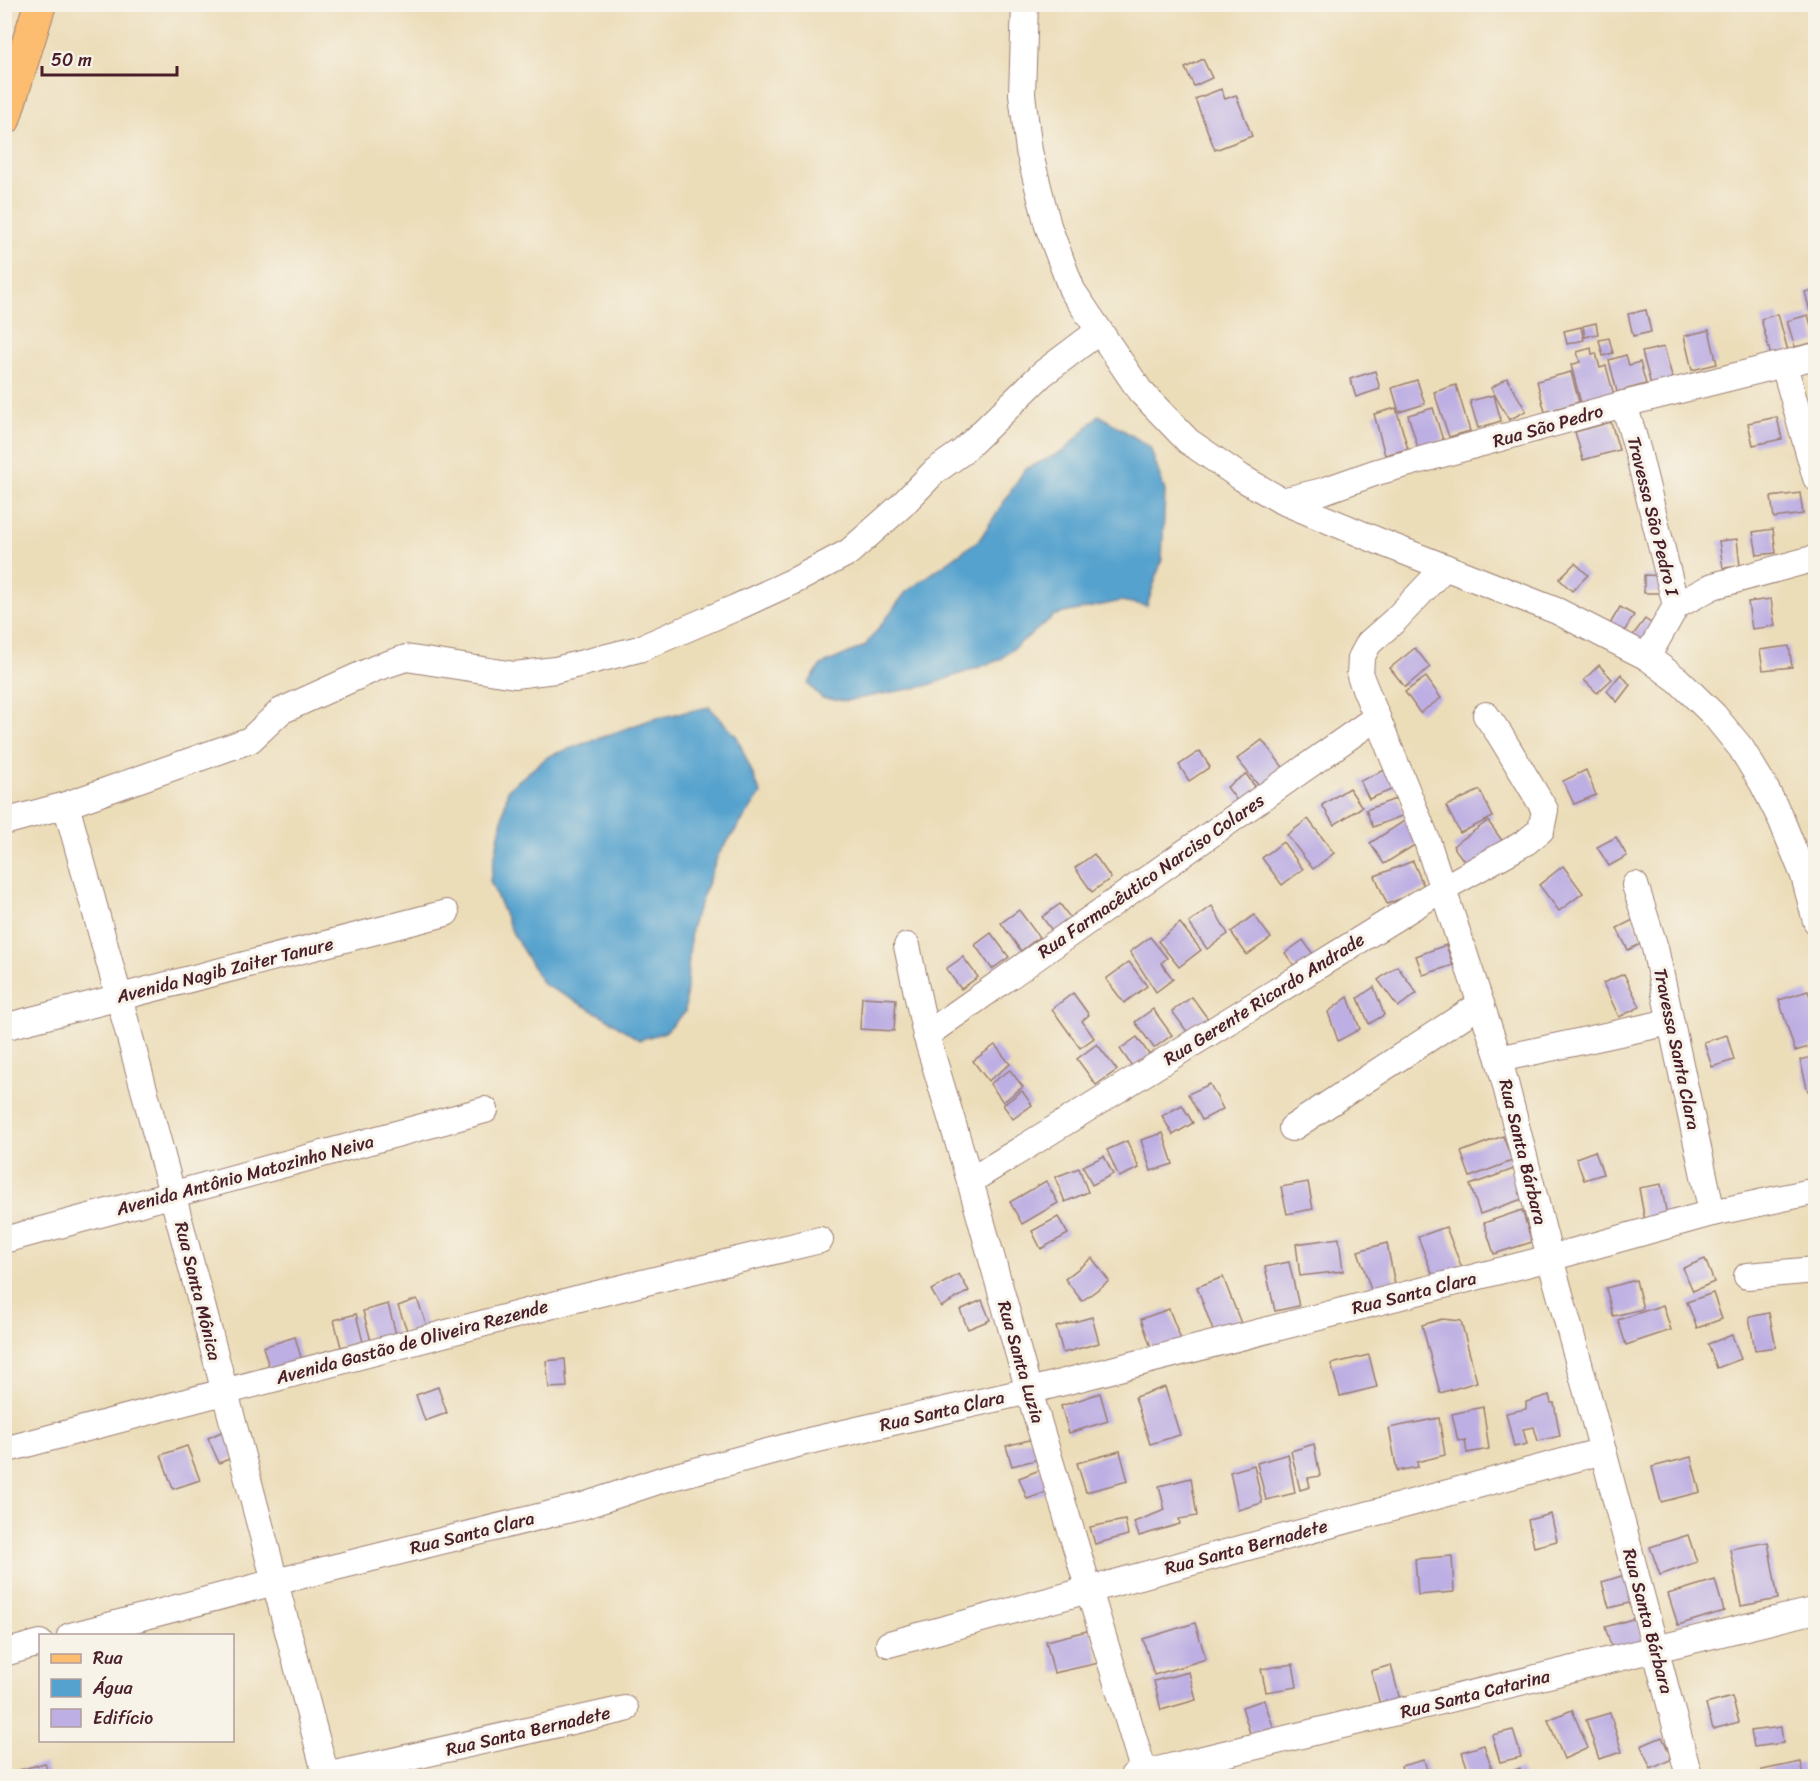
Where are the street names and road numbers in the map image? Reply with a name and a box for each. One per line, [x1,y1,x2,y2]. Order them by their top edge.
street label: Rua São Pedro [1489,395,1607,457]
street label: Travessa São Pedro I [1618,433,1689,601]
street label: Rua Farmacêutico Narciso Colares [1031,785,1272,967]
street label: Rua Gerente Ricardo Andrade [1157,924,1371,1074]
street label: Avenida Nagib Zaiter Tanure [112,928,337,1013]
street label: Travessa Santa Clara [1644,965,1710,1133]
street label: Rua Santa Bárbara [1489,1076,1557,1228]
street label: Avenida Antônio Matozinho Neiva [112,1125,377,1225]
street label: Rua Santa Mônica [165,1218,231,1364]
street label: Rua Santa Clara [1348,1262,1480,1324]
street label: Avenida Gastão de Oliveira Rezende [271,1290,552,1394]
street label: Rua Santa Luzia [988,1297,1054,1427]
street label: Rua Santa Clara [876,1381,1008,1441]
street label: Rua Santa Clara [406,1502,538,1564]
street label: Rua Santa Bernadete [1161,1510,1331,1584]
street label: Rua Santa Bárbara [1613,1545,1683,1697]
street label: Rua Santa Catarina [1397,1660,1554,1728]
street label: Rua Santa Bernadete [443,1697,613,1765]

